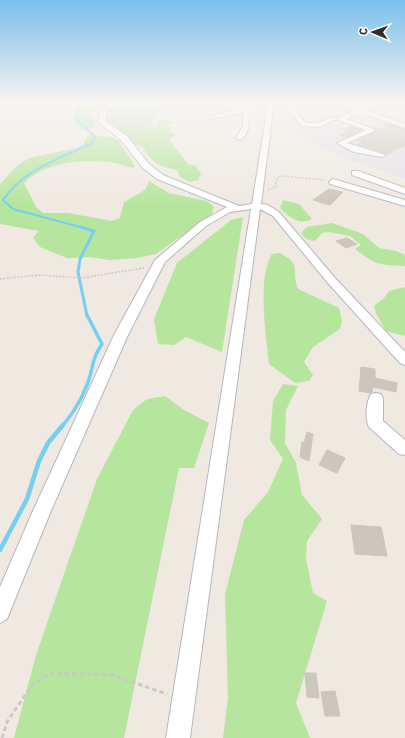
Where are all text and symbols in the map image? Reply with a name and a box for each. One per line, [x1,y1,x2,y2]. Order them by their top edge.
north arrow [353,12,393,52]
text: С [356,28,370,35]

